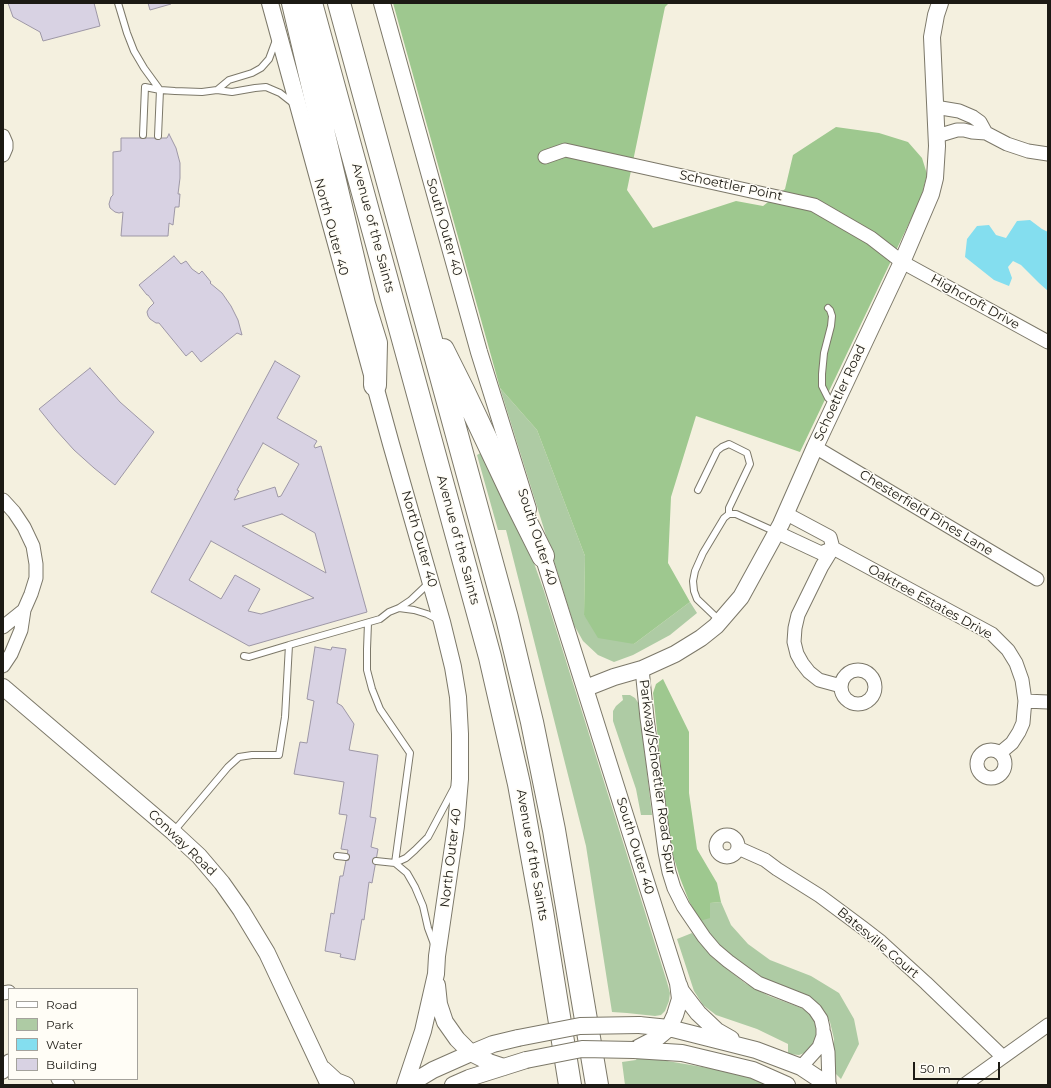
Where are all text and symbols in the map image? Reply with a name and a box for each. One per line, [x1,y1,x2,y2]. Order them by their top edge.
street label: Avenue of the Saints [348,162,398,294]
street label: Schoettler Point [678,167,784,205]
street label: South Outer 40 [423,176,465,278]
street label: North Outer 40 [311,177,351,277]
street label: Highcroft Drive [928,271,1022,333]
street label: Schoettler Road [811,342,869,444]
street label: Chesterfield Pines Lane [856,467,996,559]
street label: Avenue of the Saints [433,474,483,606]
street label: South Outer 40 [514,487,560,587]
street label: North Outer 40 [398,489,440,589]
street label: Oaktree Estates Drive [865,561,995,643]
street label: Parkway/Schoettler Road Spur [636,678,678,876]
street label: Avenue of the Saints [513,788,551,922]
street label: South Outer 40 [613,796,657,896]
street label: Conway Road [145,807,219,879]
street label: North Outer 40 [437,807,465,909]
street label: Batesville Court [834,904,922,982]
legend [8,988,138,1080]
text: Road [46,997,77,1012]
text: Park [46,1017,73,1032]
text: Water [46,1037,82,1052]
scale bar [915,1054,1002,1080]
text: Building [46,1057,97,1072]
text: 50 m [920,1061,951,1076]

